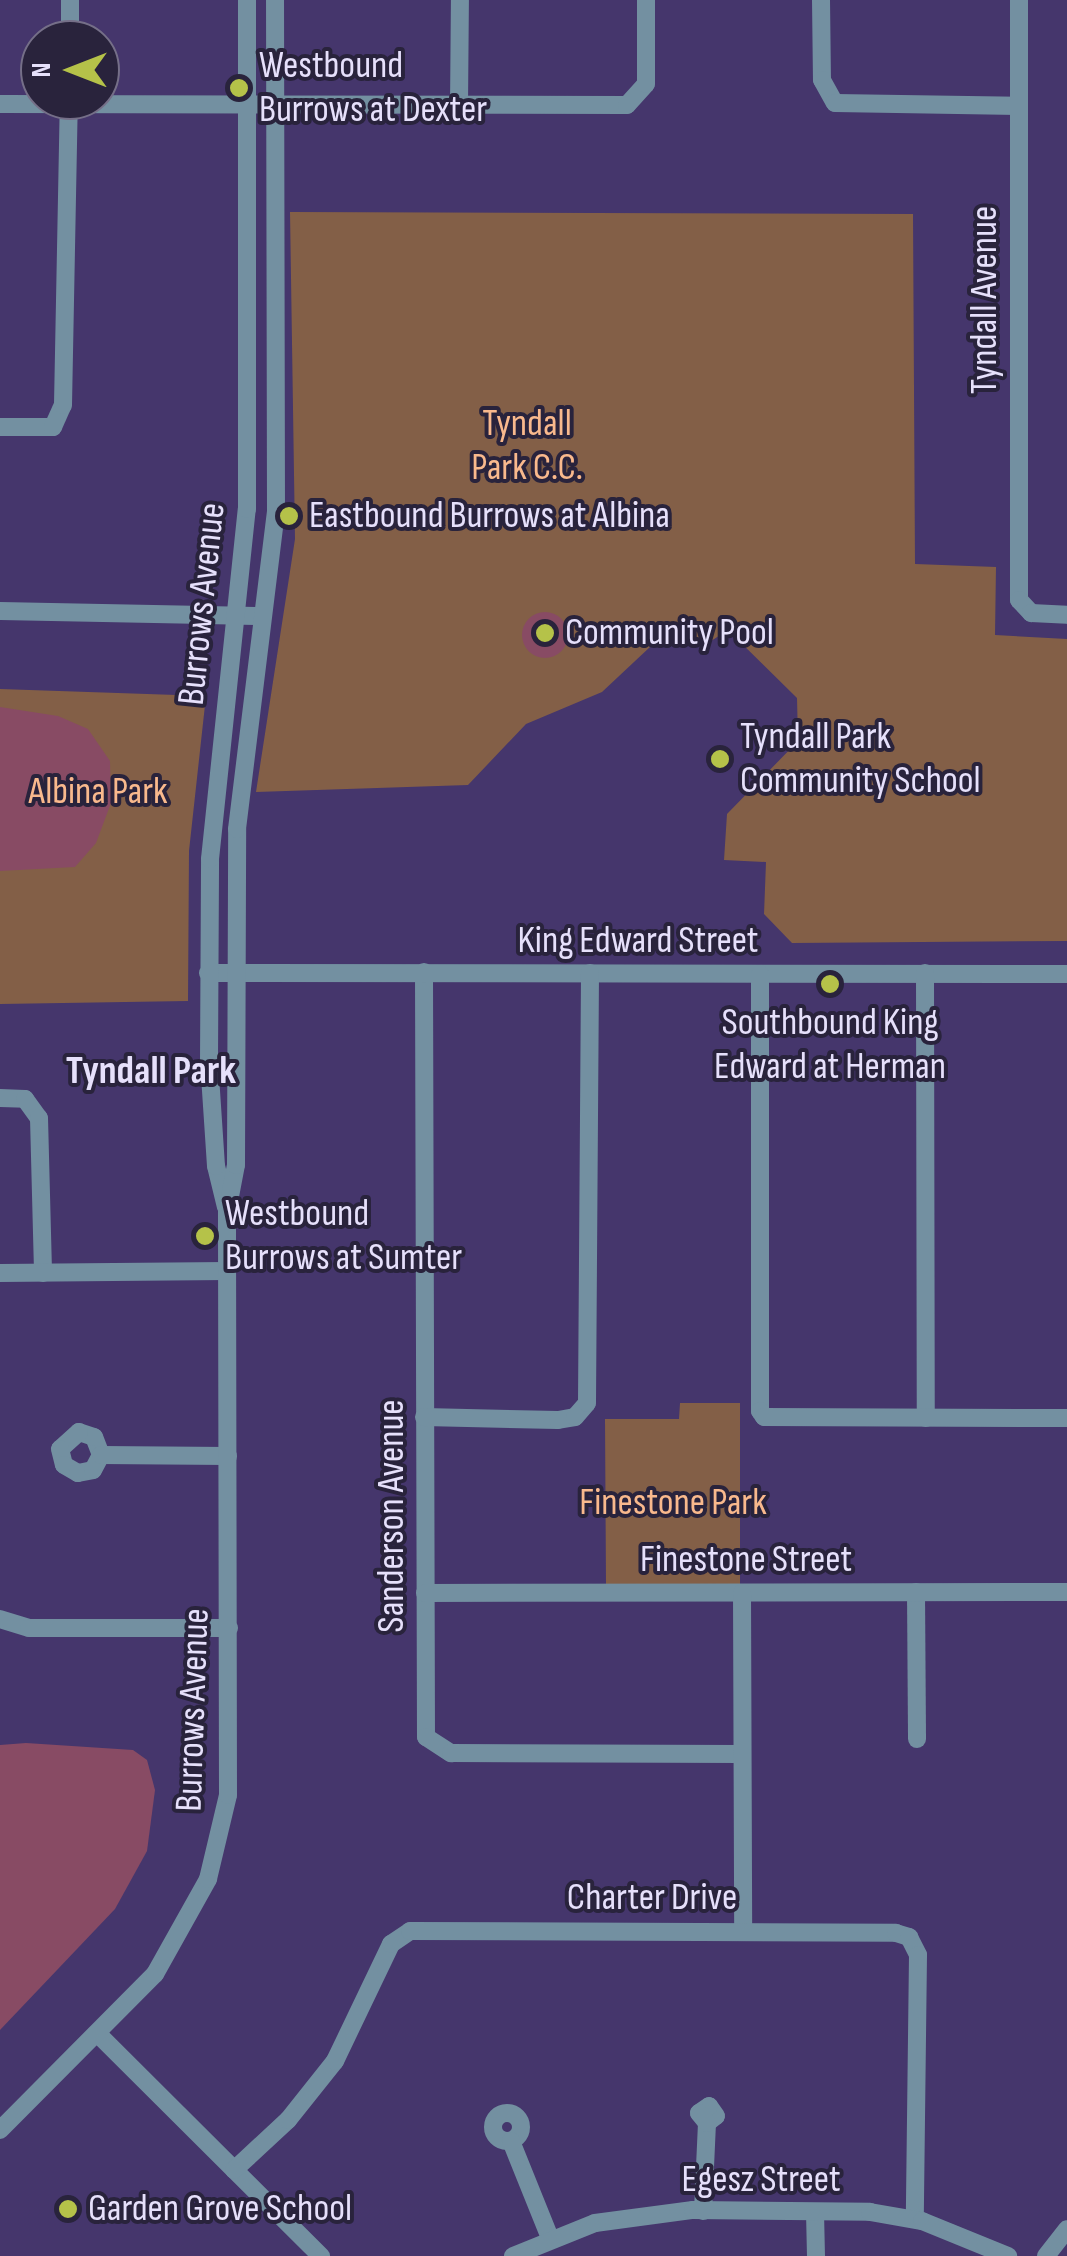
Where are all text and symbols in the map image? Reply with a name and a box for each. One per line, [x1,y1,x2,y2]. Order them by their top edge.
north arrow [20,20,120,120]
place label: Westbound Burrows at Dexter [259,43,487,132]
text: N [25,63,58,77]
marker: Westbound Burrows at Dexter [228,77,250,99]
street label: Tyndall Avenue [962,206,1008,394]
park label: Tyndall Park C.C. [471,401,583,490]
place label: Eastbound Burrows at Albina [309,493,670,539]
street label: Burrows Avenue [169,500,235,708]
marker: Eastbound Burrows at Albina [278,505,300,527]
place label: Community Pool [565,610,774,656]
marker: Community Pool [534,622,556,644]
place label: Tyndall Park Community School [740,714,981,804]
marker: Tyndall Park Community School [709,748,731,770]
park label: Albina Park [28,769,168,815]
street label: King Edward Street [518,918,758,964]
marker: Southbound King Edward at Herman [819,973,841,995]
place label: Southbound King Edward at Herman [714,1000,946,1090]
district label: Tyndall Park [66,1047,236,1095]
place label: Westbound Burrows at Sumter [225,1191,462,1280]
marker: Westbound Burrows at Sumter [194,1225,216,1247]
street label: Sanderson Avenue [369,1399,415,1633]
park label: Finestone Park [579,1480,767,1526]
street label: Finestone Street [640,1537,852,1583]
street label: Burrows Avenue [167,1608,219,1812]
street label: Charter Drive [567,1875,737,1921]
street label: Egesz Street [682,2157,840,2203]
place label: Garden Grove School [88,2186,352,2232]
marker: Garden Grove School [57,2198,79,2220]

